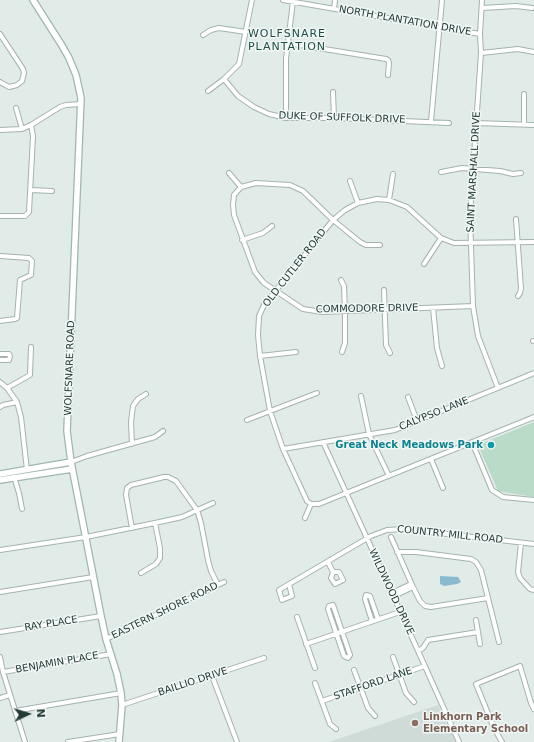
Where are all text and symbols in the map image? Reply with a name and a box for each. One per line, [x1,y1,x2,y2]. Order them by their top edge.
street label: NORTH PLANTATION DRIVE [338,3,472,39]
district label: WOLFSNARE PLANTATION [248,27,326,53]
street label: DUKE OF SUFFOLK DRIVE [278,110,406,126]
street label: SAINT MARSHALL DRIVE [465,111,483,233]
street label: OLD CUTLER ROAD [261,227,329,309]
street label: COMMODORE DRIVE [316,302,418,316]
street label: WOLFSNARE ROAD [62,320,78,416]
street label: CALYPSO LANE [397,395,471,433]
place label: Great Neck Meadows Park [335,439,483,451]
marker: Great Neck Meadows Park [486,440,496,450]
street label: COUNTRY MILL ROAD [396,523,504,547]
street label: WILDWOOD DRIVE [366,547,416,637]
street label: EASTERN SHORE ROAD [110,580,220,642]
street label: RAY PLACE [24,614,78,634]
street label: BENJAMIN PLACE [14,650,100,676]
street label: BAILLIO DRIVE [157,665,229,699]
street label: STAFFORD LANE [332,665,414,703]
north arrow [8,694,48,734]
text: N [34,708,47,718]
place label: Linkhorn Park Elementary School [423,711,528,734]
marker: Linkhorn Park Elementary School [410,718,420,728]

